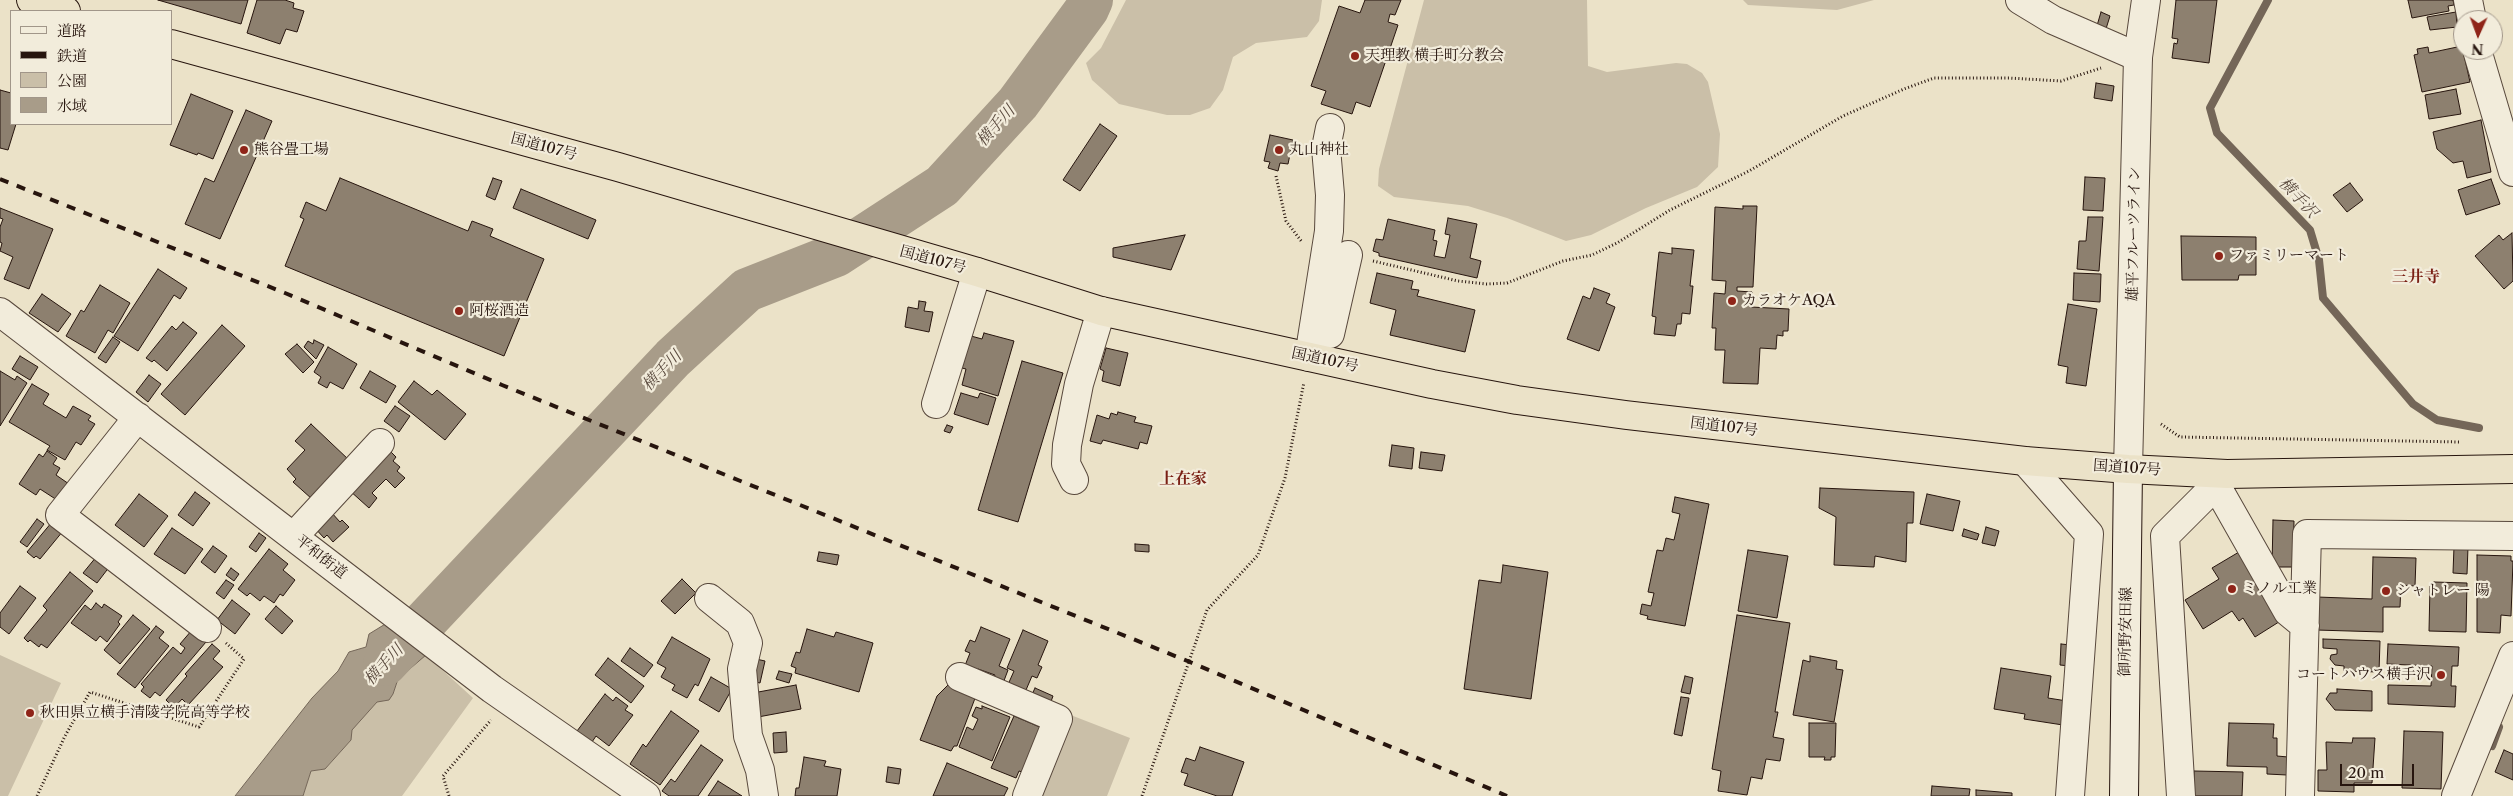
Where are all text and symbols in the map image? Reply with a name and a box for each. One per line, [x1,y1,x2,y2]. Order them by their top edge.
legend [10,10,172,125]
north arrow [2453,10,2503,60]
text: 道路 [57,21,87,40]
text: N [2471,40,2484,58]
text: 鉄道 [57,46,87,65]
place label: 天理教 横手町分教会 [1365,47,1504,65]
marker: 天理教 横手町分教会 [1349,50,1361,62]
text: 公園 [57,71,87,90]
text: 水域 [57,96,87,115]
water label: 横手川 [973,102,1019,150]
street label: 国道107号 [509,129,579,165]
place label: 熊谷畳工場 [254,141,329,159]
place label: 丸山神社 [1289,141,1349,159]
marker: 熊谷畳工場 [238,144,250,156]
marker: 丸山神社 [1273,144,1285,156]
street label: 雄平フルーツライン [2124,166,2144,302]
water label: 横手沢 [2275,174,2321,222]
street label: 国道107号 [898,242,968,278]
place label: ファミリーマート [2229,247,2349,265]
marker: ファミリーマート [2213,250,2225,262]
district label: 三井寺 [2392,267,2440,287]
place label: カラオケAQA [1742,292,1836,310]
marker: カラオケAQA [1726,295,1738,307]
place label: 阿桜酒造 [469,302,529,320]
marker: 阿桜酒造 [453,305,465,317]
street label: 国道107号 [1290,344,1360,376]
water label: 横手川 [638,347,686,395]
street label: 国道107号 [1689,414,1759,440]
street label: 国道107号 [2092,457,2162,479]
district label: 上在家 [1159,469,1207,489]
street label: 平和街道 [292,531,350,583]
place label: ミノル工業 [2242,580,2317,598]
place label: シャトレー 陽 [2396,582,2490,600]
marker: ミノル工業 [2226,583,2238,595]
marker: シャトレー 陽 [2380,585,2392,597]
street label: 御所野安田線 [2116,587,2136,677]
water label: 横手川 [361,641,407,689]
place label: コートハウス横手沢 [2296,666,2431,684]
marker: コートハウス横手沢 [2435,669,2447,681]
place label: 秋田県立横手清陵学院高等学校 [40,704,250,722]
marker: 秋田県立横手清陵学院高等学校 [24,707,36,719]
scale bar [2343,754,2417,786]
text: 20 m [2348,763,2384,782]

